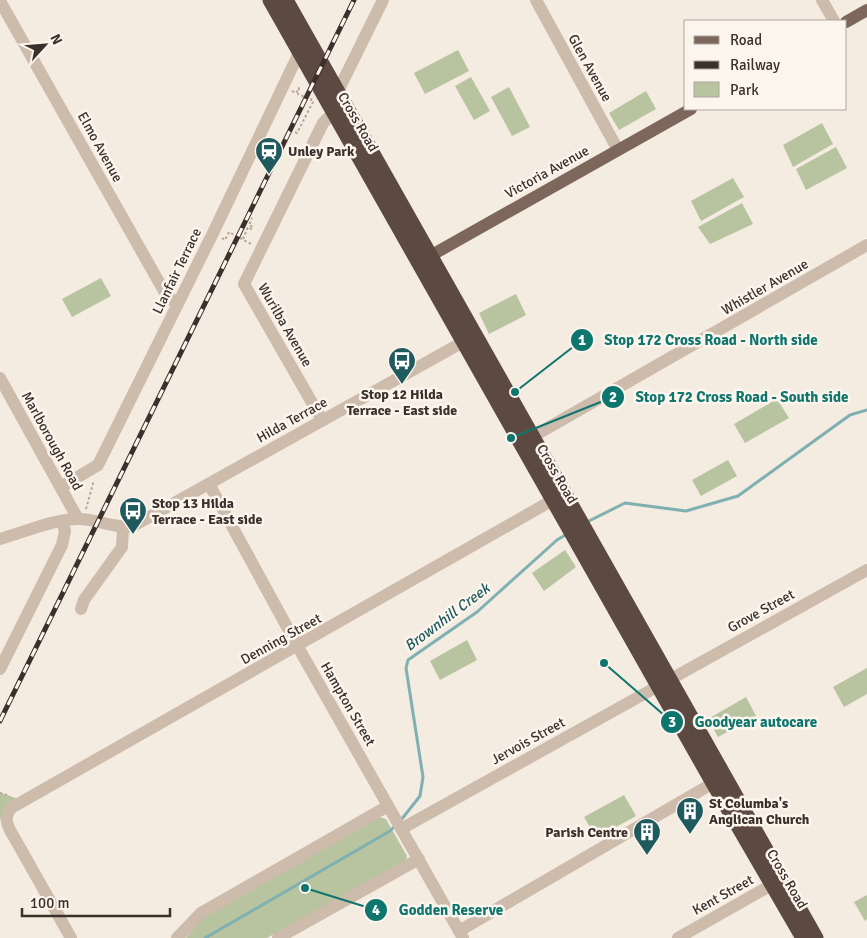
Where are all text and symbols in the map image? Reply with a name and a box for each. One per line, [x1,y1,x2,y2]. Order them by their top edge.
north arrow [20,20,70,70]
legend [684,20,847,110]
text: N [46,31,66,48]
street label: Glen Avenue [565,31,615,105]
text: Road [730,31,762,49]
text: Railway [730,56,780,74]
text: Park [730,81,759,99]
street label: Cross Road [334,89,382,155]
street label: Elmo Avenue [74,109,126,185]
station icon: Unley Park [254,136,284,175]
street label: Victoria Avenue [502,142,592,202]
place label: Unley Park [288,143,355,160]
street label: Llanfair Terrace [149,225,205,317]
street label: Whistler Avenue [719,255,811,319]
street label: Wurilba Avenue [254,280,316,370]
callout: Stop 172 Cross Road - North side [569,325,828,355]
text: 1 [578,331,586,349]
text: Stop 172 Cross Road - North side [604,331,818,349]
bus stop icon: Stop 12 Hilda Terrace - East side [387,346,417,385]
callout: Stop 172 Cross Road - South side [601,382,859,412]
place label: Stop 12 Hilda Terrace - East side [347,386,457,419]
text: 2 [609,388,617,406]
text: Stop 172 Cross Road - South side [636,388,848,406]
street label: Marlborough Road [18,389,86,493]
street label: Hilda Terrace [254,394,330,446]
street label: Cross Road [533,441,581,507]
place label: Stop 13 Hilda Terrace - East side [152,495,263,528]
bus stop icon: Stop 13 Hilda Terrace - East side [118,496,148,535]
water label: Brownhill Creek [401,578,494,655]
street label: Grove Street [725,586,797,636]
street label: Denning Street [238,610,324,668]
street label: Hampton Street [317,659,379,749]
callout: Goodyear autocare [660,707,827,737]
text: 3 [668,713,676,731]
text: Goodyear autocare [695,713,817,731]
street label: Jervois Street [488,714,568,768]
place label: St Columba's Anglican Church [709,795,810,828]
building icon: St Columba's Anglican Church [675,796,705,835]
building icon: Parish Centre [632,817,662,856]
place label: Parish Centre [545,824,628,841]
street label: Cross Road [763,846,811,912]
street label: Kent Street [689,871,757,919]
scale bar [22,886,170,918]
text: 100 m [30,894,70,912]
callout: Godden Reserve [363,895,513,925]
text: 4 [372,901,380,919]
text: Godden Reserve [399,901,503,919]

